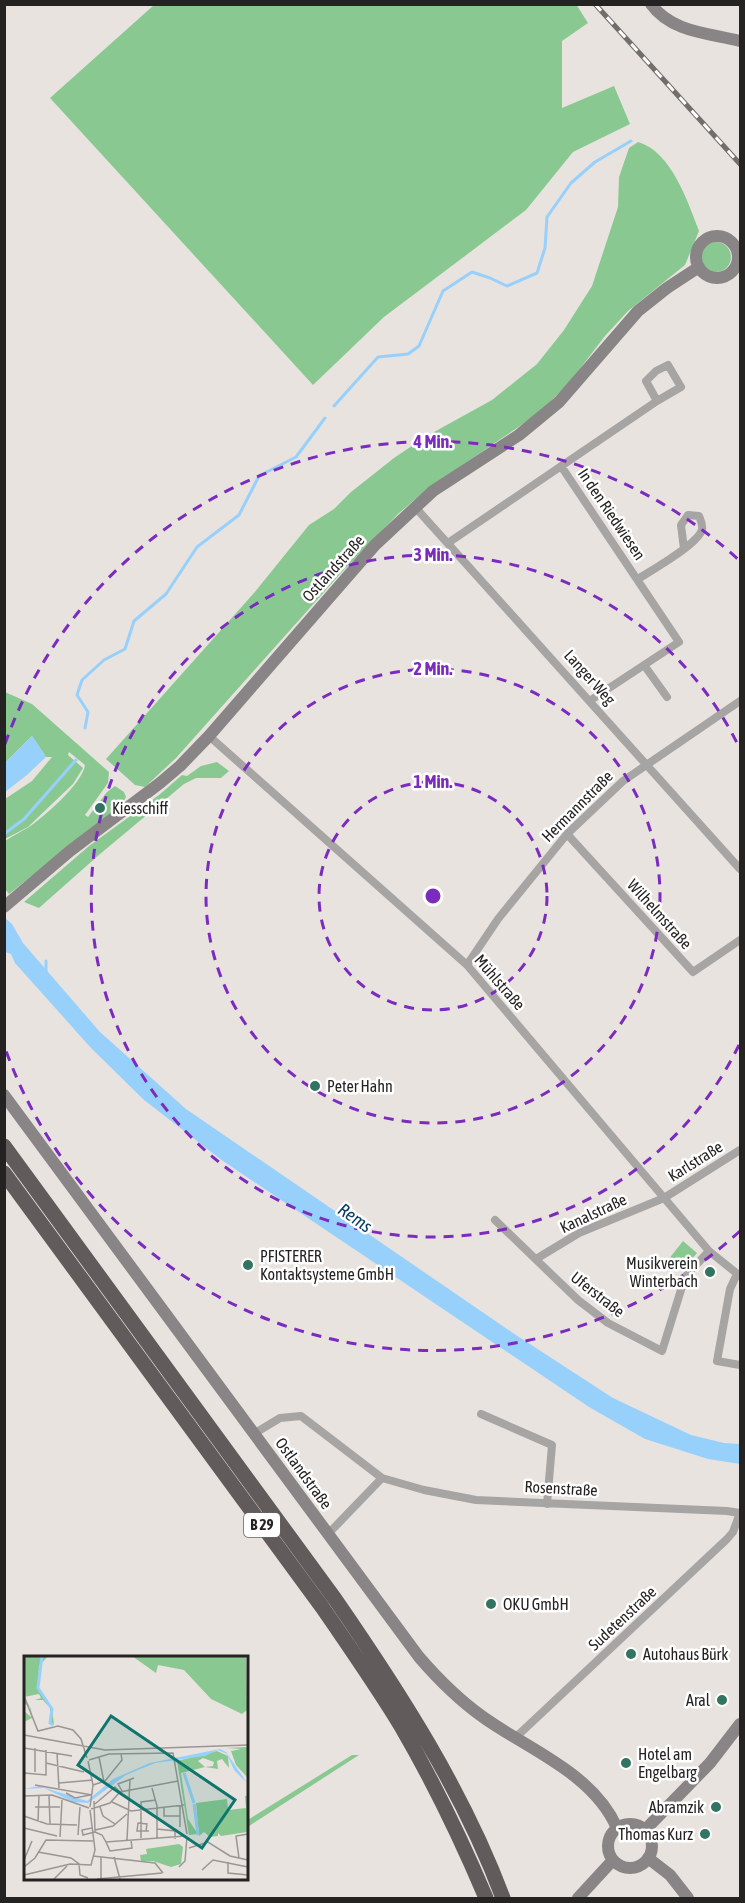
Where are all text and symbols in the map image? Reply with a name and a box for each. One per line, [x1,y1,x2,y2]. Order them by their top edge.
text: 4 Min. [412,431,453,452]
street label: In den Riedwiesen [575,465,649,563]
street label: Ostlandstraße [298,531,368,605]
text: 3 Min. [413,544,453,565]
street label: Langer Weg [560,646,619,709]
text: 2 Min. [413,658,453,679]
street label: Hermannstraße [538,767,616,845]
text: 1 Min. [413,771,453,792]
place label: Kiesschiff [112,799,168,817]
marker: Kiesschiff [93,801,107,815]
street label: Wilhelmstraße [624,876,696,952]
centre of rings [423,886,443,906]
street label: Mühlstraße [471,951,529,1013]
place label: Peter Hahn [327,1077,393,1095]
marker: Peter Hahn [308,1079,322,1093]
street label: Karlstraße [664,1137,726,1185]
street label: Kanalstraße [557,1190,629,1236]
water label: Rems [334,1199,376,1237]
place label: PFISTERER Kontaktsysteme GmbH [260,1247,394,1284]
place label: Musikverein Winterbach [626,1254,698,1290]
marker: PFISTERER Kontaktsysteme GmbH [241,1258,255,1272]
marker: Musikverein Winterbach [703,1265,717,1279]
street label: Uferstraße [568,1268,628,1320]
street label: Ostlandstraße [272,1434,336,1512]
street label: Rosenstraße [524,1477,598,1499]
road number: B 29 [244,1513,280,1537]
street label: Sudetenstraße [585,1582,659,1654]
place label: OKU GmbH [503,1595,569,1613]
marker: OKU GmbH [484,1597,498,1611]
place label: Autohaus Bürk [643,1645,728,1663]
marker: Autohaus Bürk [624,1647,638,1661]
inset map [24,1656,248,1879]
place label: Aral [686,1691,711,1709]
marker: Aral [715,1693,729,1707]
place label: Hotel am Engelbarg [638,1745,697,1782]
marker: Hotel am Engelbarg [619,1756,633,1770]
place label: Abramzik [649,1798,704,1816]
marker: Abramzik [709,1800,723,1814]
place label: Thomas Kurz [618,1825,693,1843]
marker: Thomas Kurz [698,1827,712,1841]

